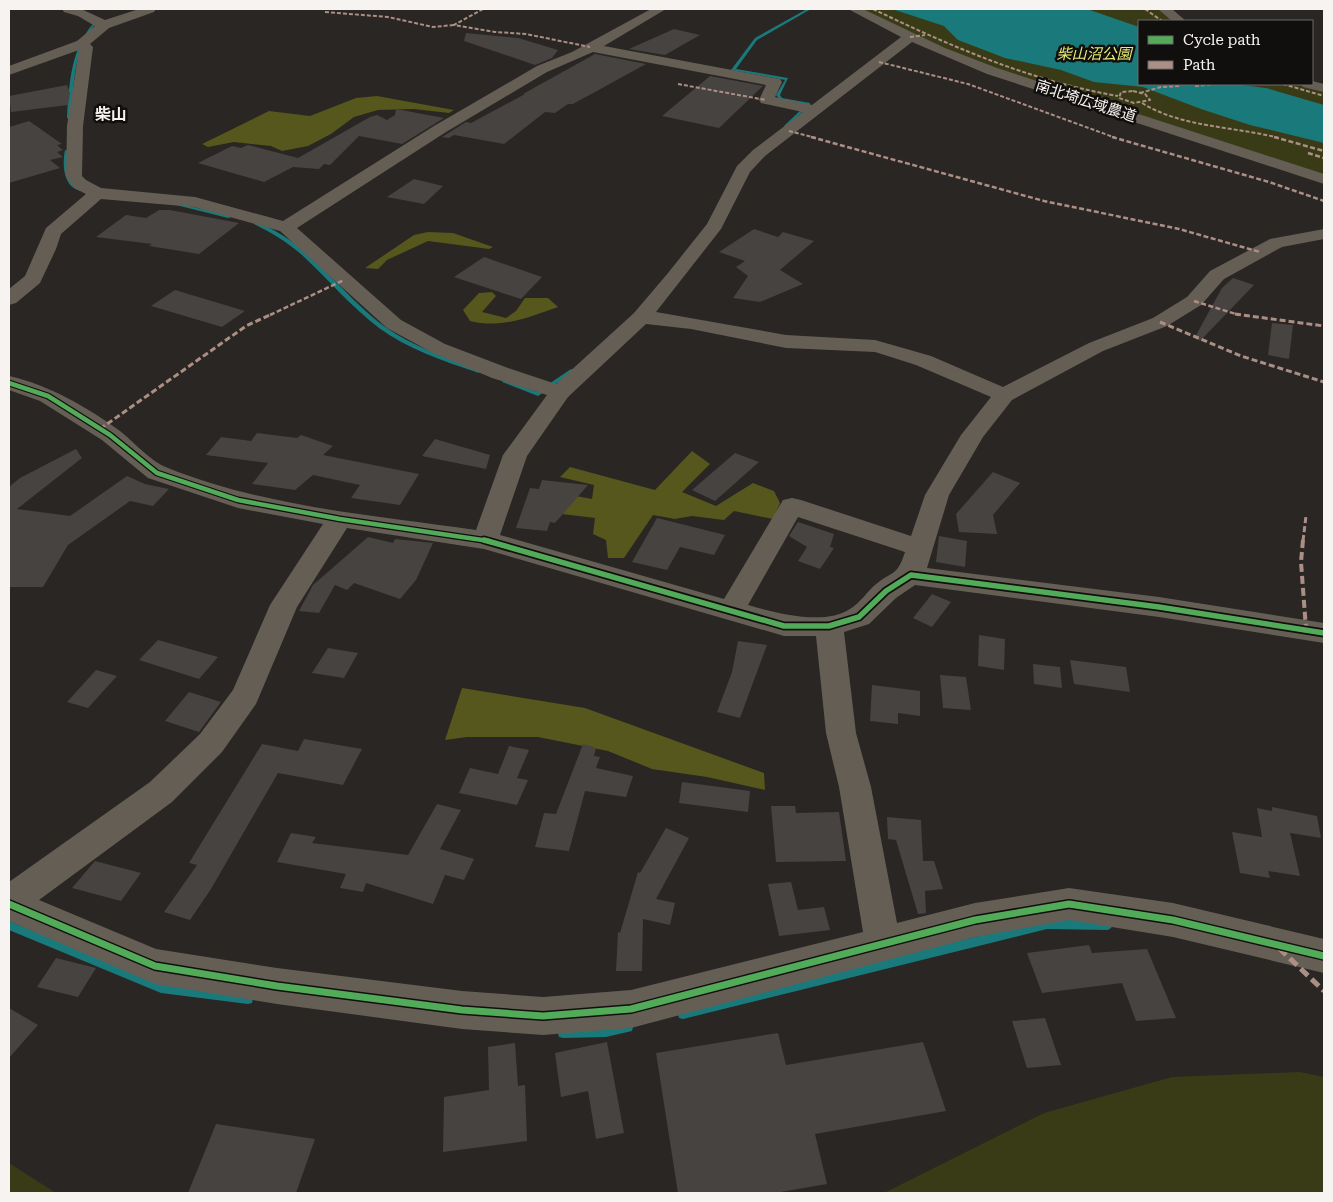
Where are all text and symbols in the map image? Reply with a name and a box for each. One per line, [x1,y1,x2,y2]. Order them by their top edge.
legend [1138,20,1313,85]
text: Cycle path [1183,31,1261,49]
park label: 柴山沼公園 [1056,45,1133,63]
text: Path [1183,56,1216,74]
street label: 南北埼広域農道 [1033,76,1139,126]
district label: 柴山 [95,105,127,124]

